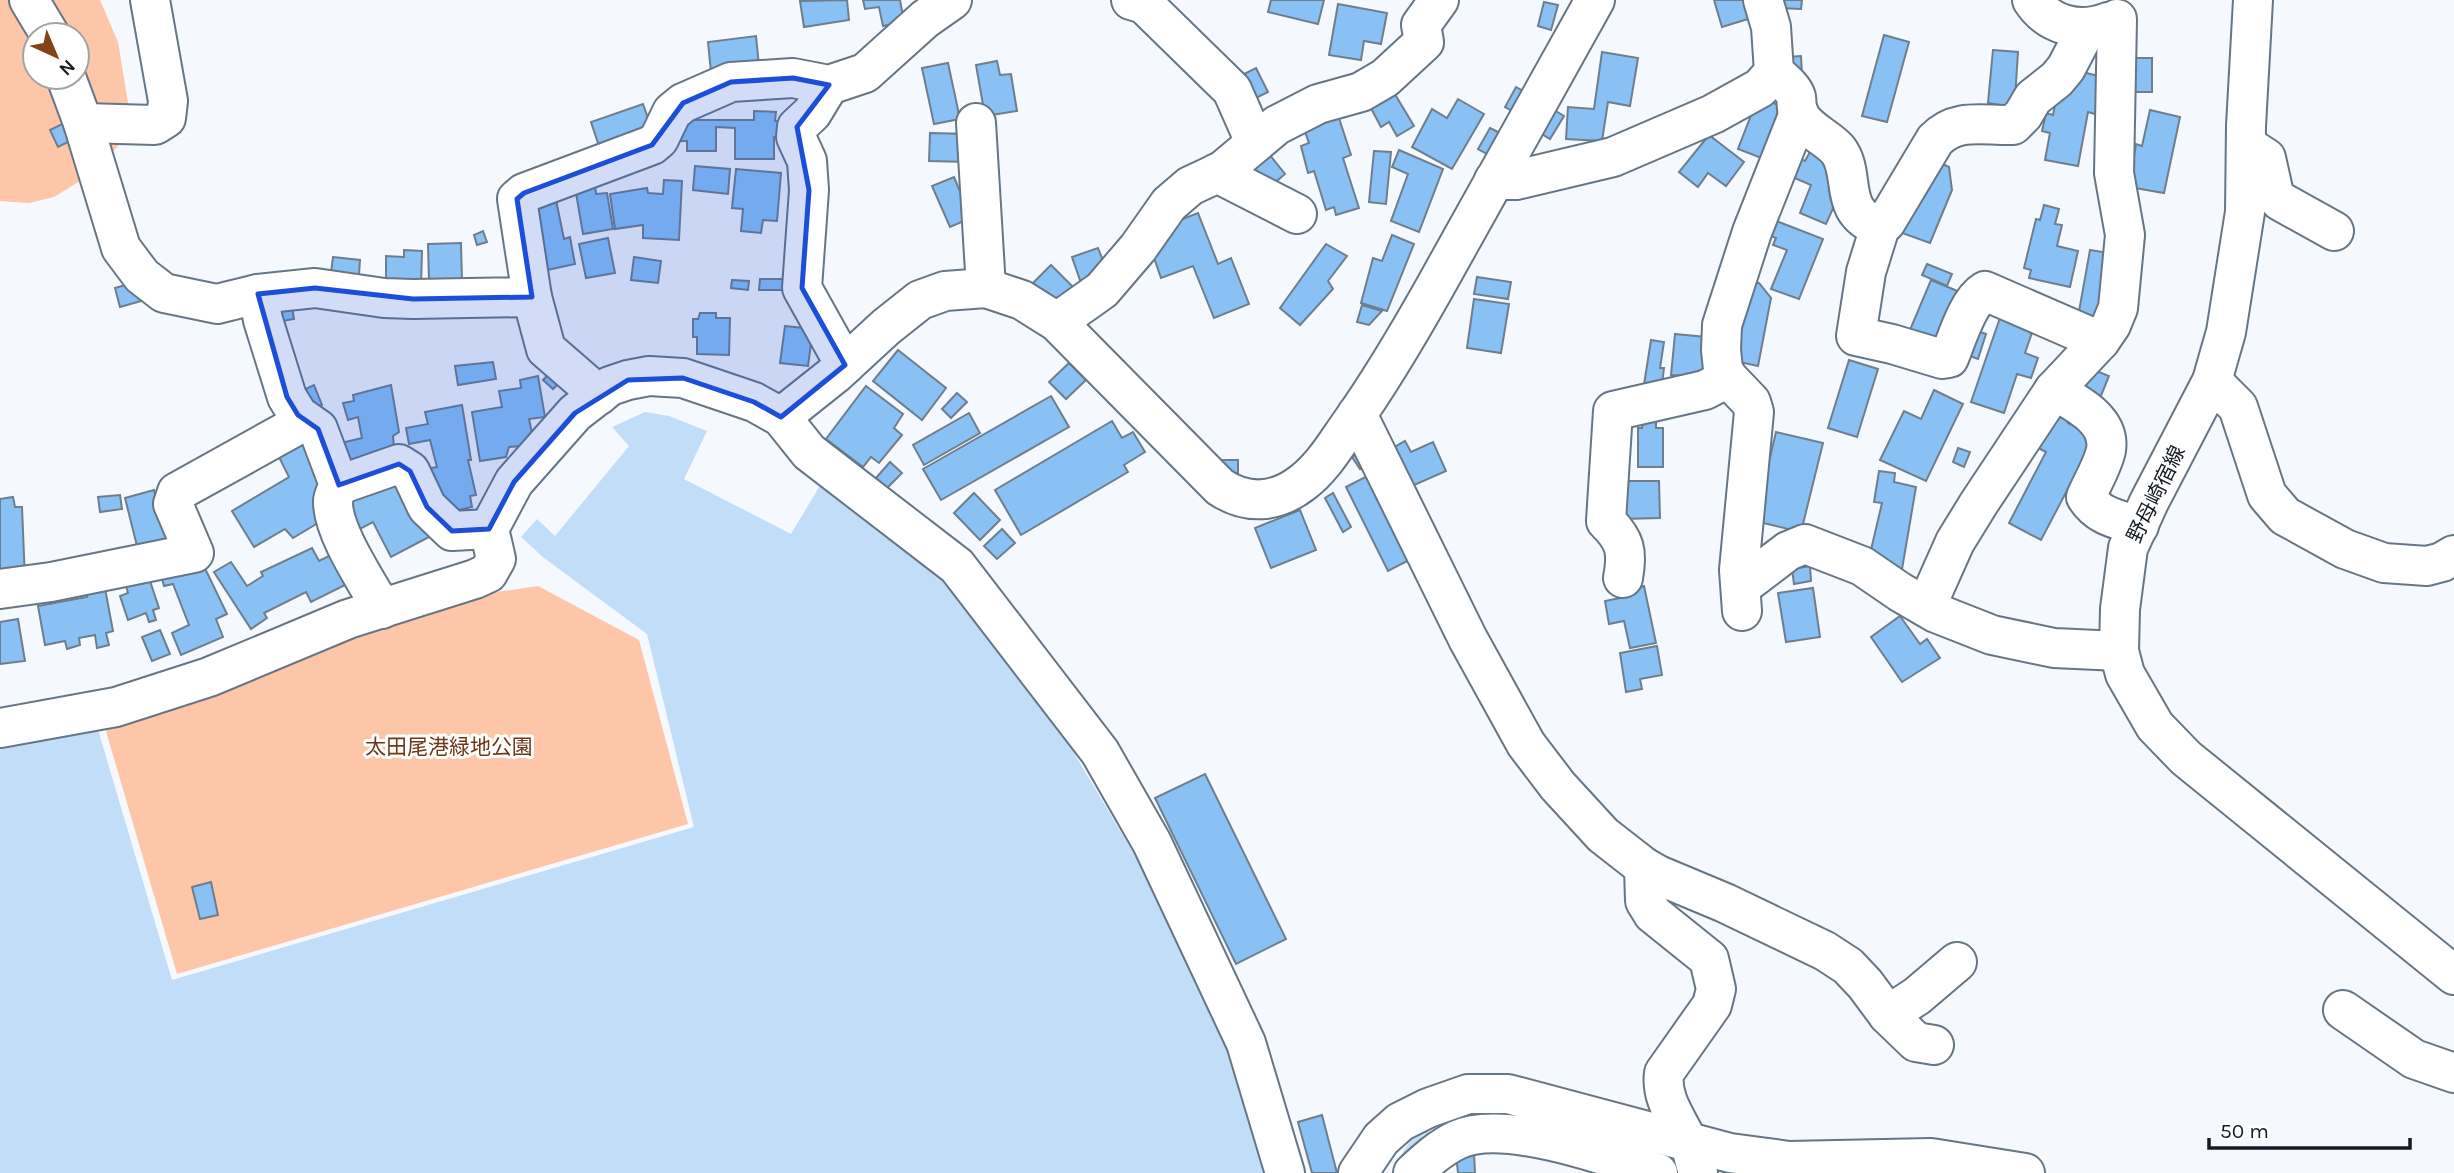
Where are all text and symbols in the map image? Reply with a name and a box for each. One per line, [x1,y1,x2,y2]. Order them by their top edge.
north arrow [21,21,91,91]
text: N [55,55,80,80]
street label: 野母崎宿線 [2122,442,2190,546]
park label: 太田尾港緑地公園 [365,735,533,759]
scale bar [2209,1106,2410,1150]
text: 50 m [2220,1119,2269,1143]

